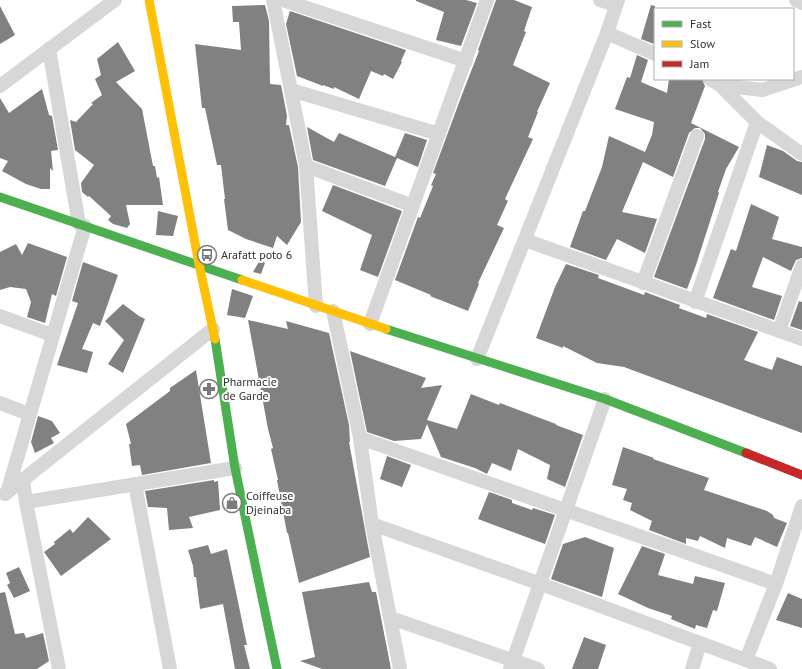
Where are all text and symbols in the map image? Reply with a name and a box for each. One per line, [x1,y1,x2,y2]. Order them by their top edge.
legend [654,8,794,80]
text: Fast [690,16,711,31]
text: Slow [690,36,715,51]
text: Jam [689,56,709,71]
bus stop icon: Arafatt poto 6 [196,244,218,266]
place label: Arafatt poto 6 [221,247,292,262]
place label: Pharmacie de Garde [223,374,277,403]
pharmacy icon: Pharmacie de Garde [198,378,220,400]
place label: Coiffeuse Djeinaba [246,488,293,517]
shop icon: Coiffeuse Djeinaba [221,492,243,514]

